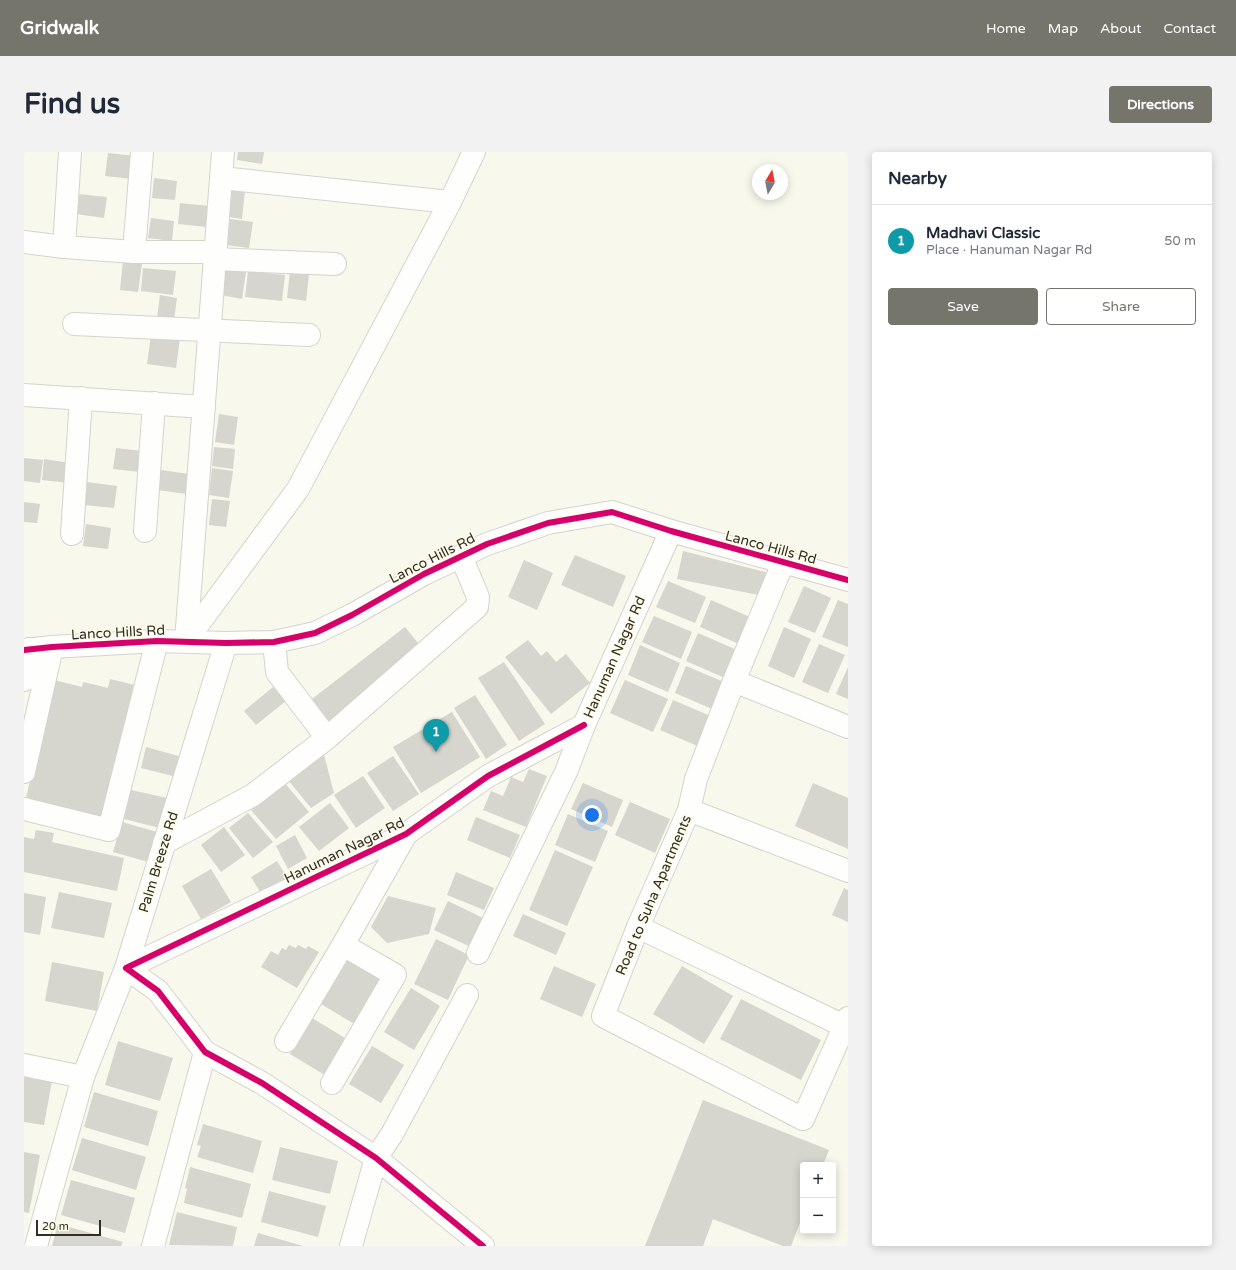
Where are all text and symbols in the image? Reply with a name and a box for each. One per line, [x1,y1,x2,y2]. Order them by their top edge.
text: Gridwalk [20,17,99,39]
text: Home [986,20,1026,37]
text: Map [1048,20,1078,37]
text: About [1100,20,1142,37]
text: Contact [1164,20,1216,37]
button: Directions [1109,86,1212,123]
text: Find us [24,87,120,121]
north arrow [752,164,788,200]
text: Nearby [888,168,947,189]
text: Madhavi Classic [926,224,1040,242]
text: 1 [897,233,905,249]
text: 50 m [1164,233,1196,249]
text: Place · Hanuman Nagar Rd [926,242,1092,258]
button: Save [888,288,1038,325]
button: Share [1046,288,1196,325]
street label: Lanco Hills Rd [723,527,819,568]
street label: Lanco Hills Rd [386,530,478,587]
street label: Hanuman Nagar Rd [580,593,649,721]
street label: Lanco Hills Rd [71,622,165,643]
pin: 1 [423,719,449,752]
your location [582,805,602,825]
street label: Palm Breeze Rd [135,810,182,915]
street label: Road to Suha Apartments [612,812,695,978]
street label: Hanuman Nagar Rd [281,814,407,887]
map controls [800,1162,836,1234]
button: + [800,1162,836,1198]
button: − [800,1198,836,1234]
scale bar [36,1218,101,1237]
text: 20 m [42,1220,69,1233]

